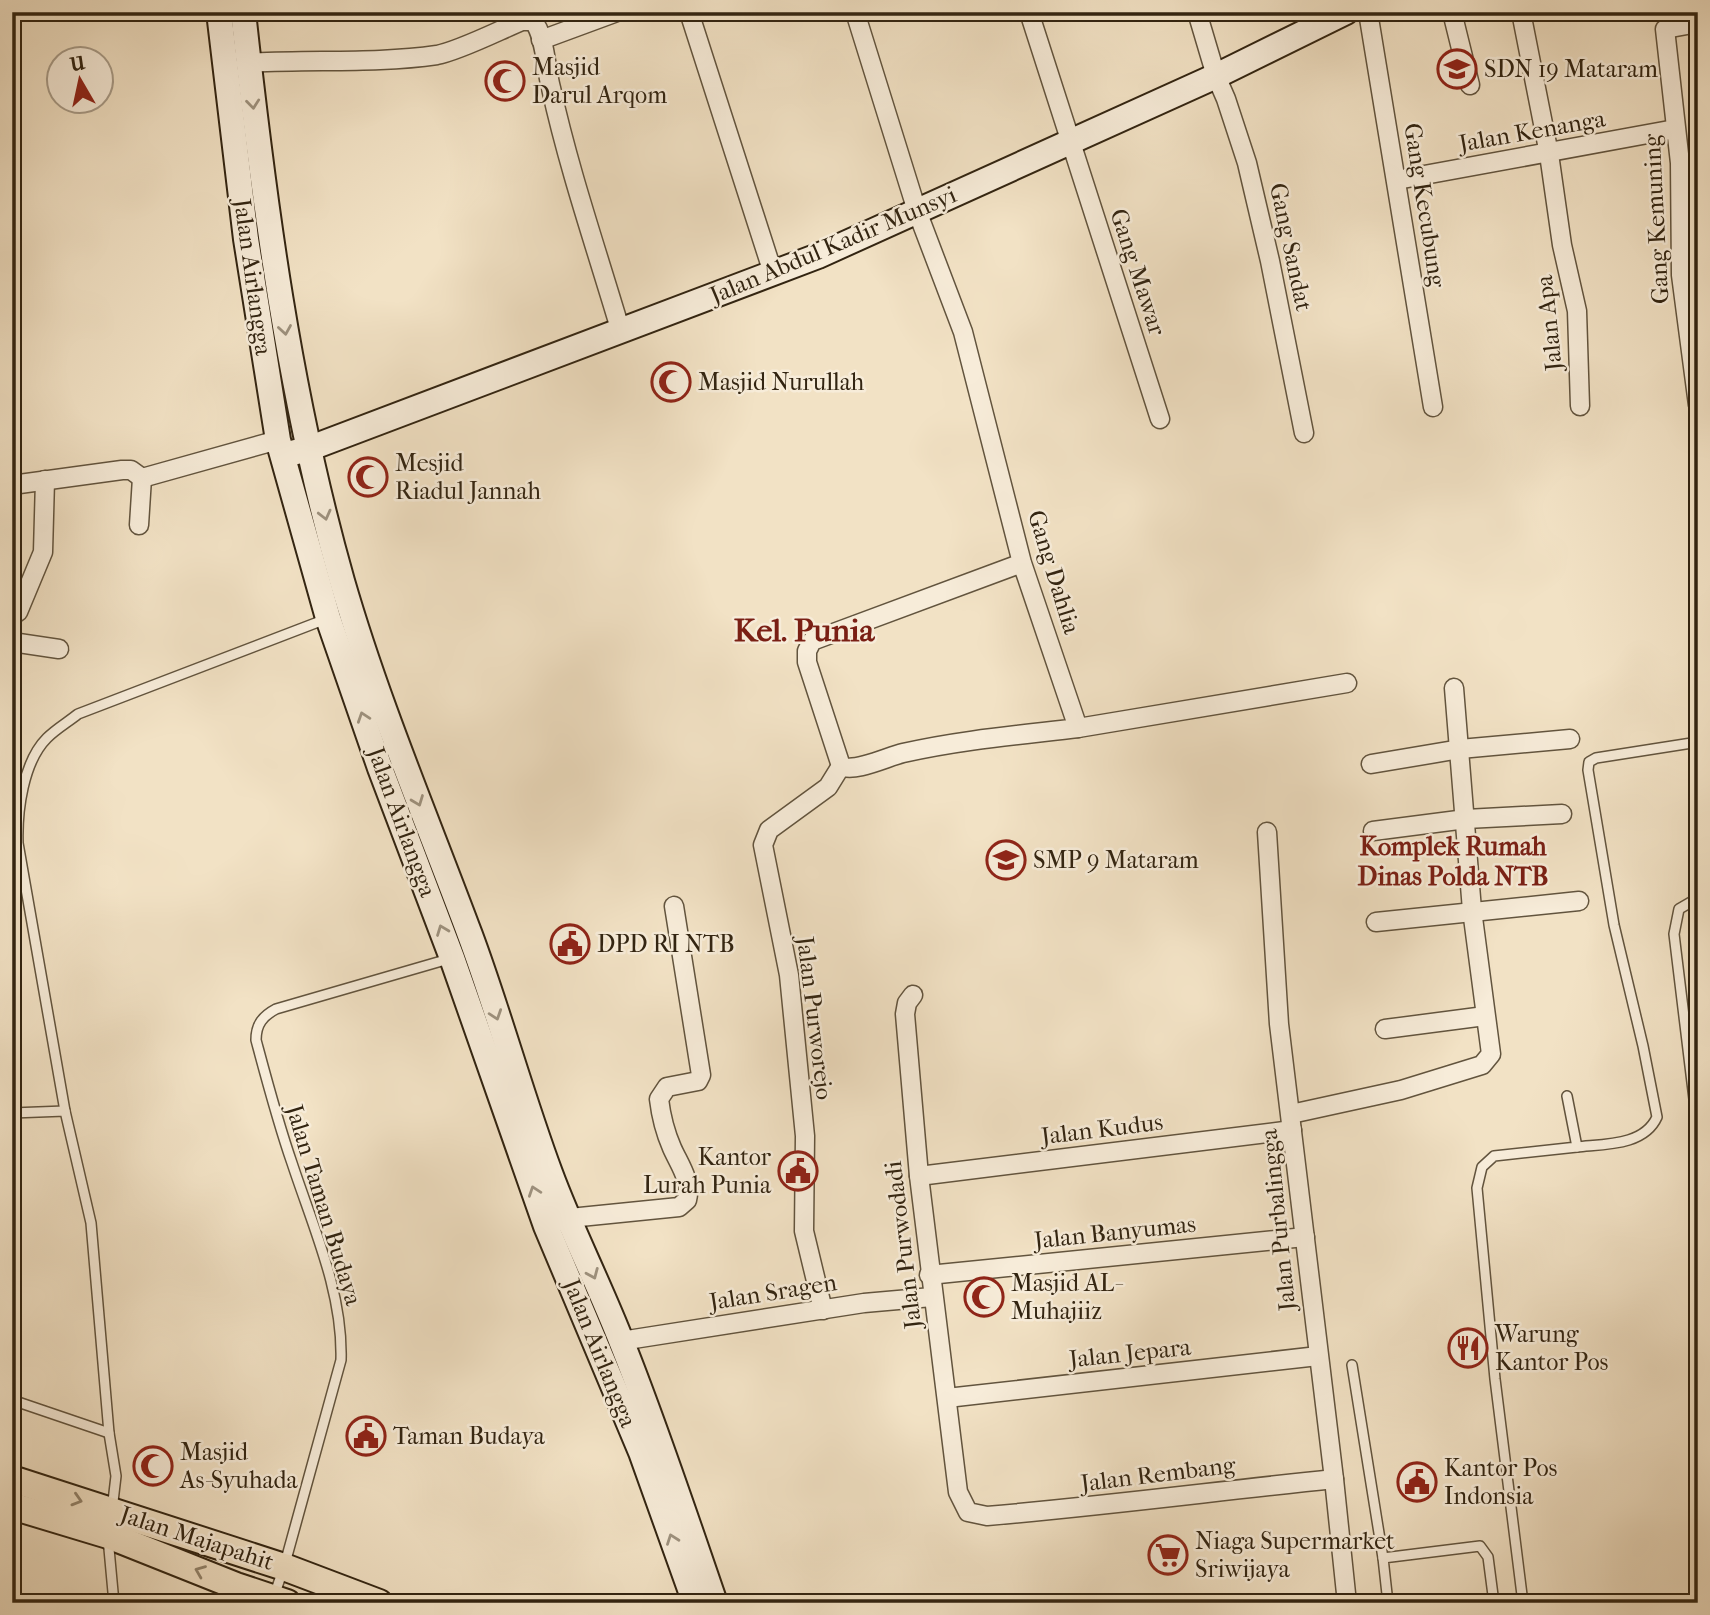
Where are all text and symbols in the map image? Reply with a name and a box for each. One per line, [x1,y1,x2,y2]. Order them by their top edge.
north arrow [46,46,116,116]
school or university icon: SDN 19 Mataram [1436,48,1478,90]
text: U [67,52,87,76]
place label: Masjid Darul Arqom [532,53,667,109]
place label: SDN 19 Mataram [1484,55,1658,83]
mosque icon: Masjid Darul Arqom [484,60,526,102]
one-way arrow [245,99,260,110]
street label: Jalan Kenanga [1455,104,1608,158]
street label: Gang Kecubung [1398,121,1452,290]
street label: Gang Kemuning [1638,132,1674,305]
street label: Jalan Abdul Kadir Munsyi [704,180,960,310]
street label: Gang Sandat [1264,180,1318,314]
street label: Jalan Airlangga [228,195,278,358]
street label: Gang Mawar [1104,205,1172,340]
street label: Jalan Apa [1530,273,1568,374]
one-way arrow [277,324,292,336]
mosque icon: Masjid Nurullah [650,361,692,403]
place label: Masjid Nurullah [698,368,865,396]
place label: Mesjid Riadul Jannah [395,449,542,505]
mosque icon: Mesjid Riadul Jannah [347,456,389,498]
street label: Gang Dahlia [1022,507,1086,638]
one-way arrow [317,509,331,521]
district label: Kel. Punia [734,612,875,649]
one-way arrow [357,711,371,723]
street label: Jalan Airlangga [361,741,442,902]
one-way arrow [409,795,423,807]
district label: Komplek Rumah Dinas Polda NTB [1358,831,1549,892]
school or university icon: SMP 9 Mataram [985,839,1027,881]
place label: SMP 9 Mataram [1033,846,1199,874]
public building icon: DPD RI NTB [549,923,591,965]
one-way arrow [436,925,450,937]
place label: DPD RI NTB [597,930,735,958]
street label: Jalan Purworejo [791,933,839,1101]
one-way arrow [488,1008,502,1020]
street label: Jalan Taman Budaya [280,1099,368,1310]
street label: Jalan Kudus [1038,1108,1165,1151]
street label: Jalan Purbalingga [1254,1127,1302,1314]
place label: Kantor Lurah Punia [643,1143,772,1199]
public building icon: Kantor Lurah Punia [777,1150,819,1192]
street label: Jalan Purwodadi [879,1160,927,1332]
one-way arrow [528,1185,542,1197]
street label: Jalan Banyumas [1031,1210,1197,1255]
one-way arrow [585,1266,599,1279]
street label: Jalan Sragen [705,1268,839,1316]
place label: Masjid AL- Muhajiiz [1011,1269,1123,1325]
street label: Jalan Airlangga [557,1273,643,1432]
mosque icon: Masjid AL- Muhajiiz [963,1276,1005,1318]
place label: Warung Kantor Pos [1494,1320,1609,1376]
restaurant icon: Warung Kantor Pos [1447,1327,1489,1369]
street label: Jalan Jepara [1066,1333,1193,1374]
public building icon: Taman Budaya [345,1415,387,1457]
place label: Taman Budaya [393,1422,546,1450]
place label: Masjid As-Syuhada [179,1438,299,1494]
mosque icon: Masjid As-Syuhada [132,1445,174,1487]
street label: Jalan Rembang [1077,1450,1238,1498]
place label: Kantor Pos Indonsia [1444,1454,1558,1510]
public building icon: Kantor Pos Indonsia [1396,1461,1438,1503]
one-way arrow [71,1491,83,1506]
street label: Jalan Majapahit [115,1499,278,1576]
place label: Niaga Supermarket Sriwijaya [1195,1527,1395,1583]
one-way arrow [666,1533,680,1545]
supermarket icon: Niaga Supermarket Sriwijaya [1147,1534,1189,1576]
one-way arrow [194,1566,206,1580]

